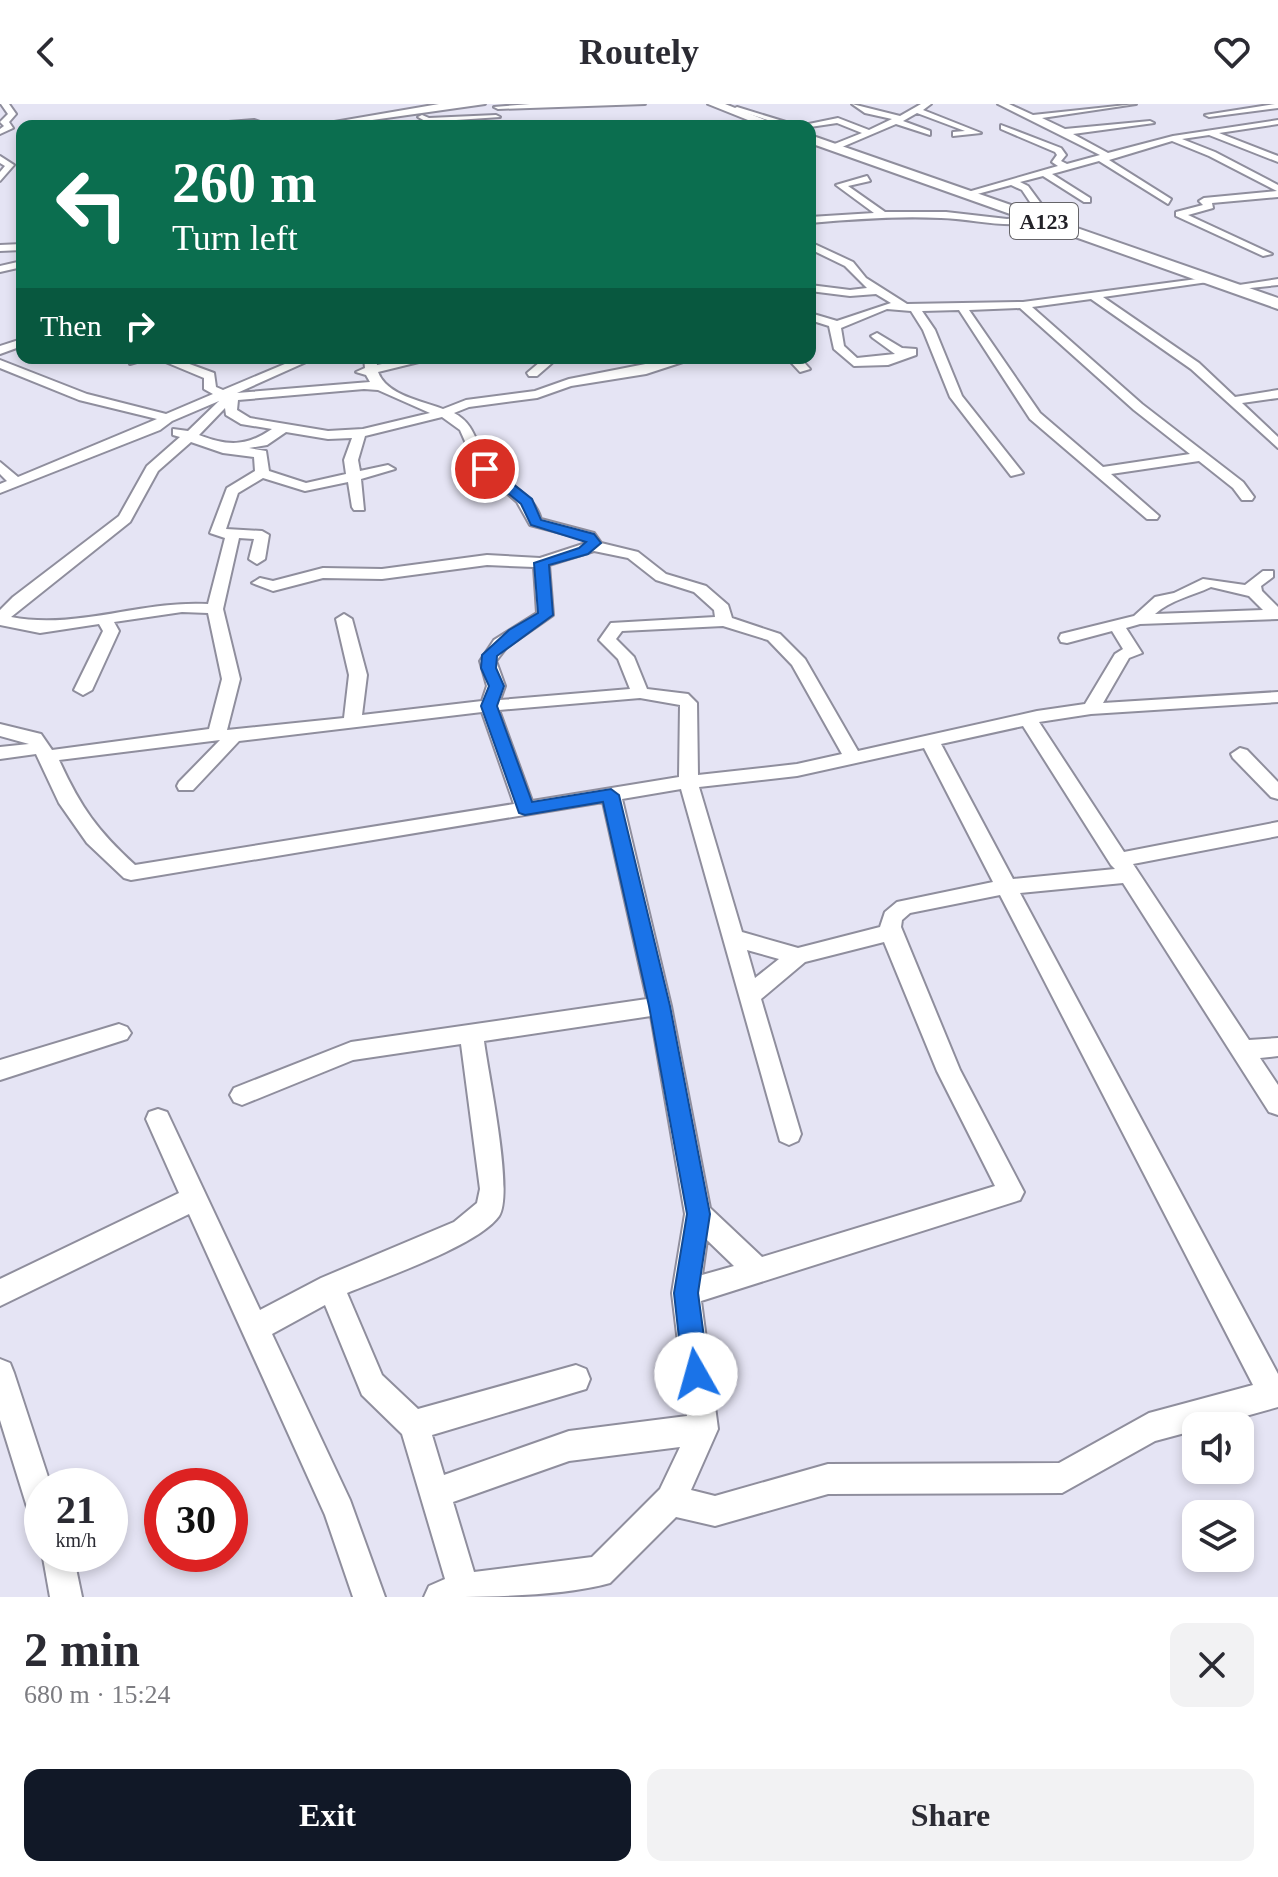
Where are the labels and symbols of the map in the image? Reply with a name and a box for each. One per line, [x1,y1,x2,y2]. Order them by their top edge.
road number: A123 [1010,203,1078,239]
pin [451,435,519,503]
position arrow [654,1332,738,1416]
speed limit sign: 30 [144,1468,248,1572]

